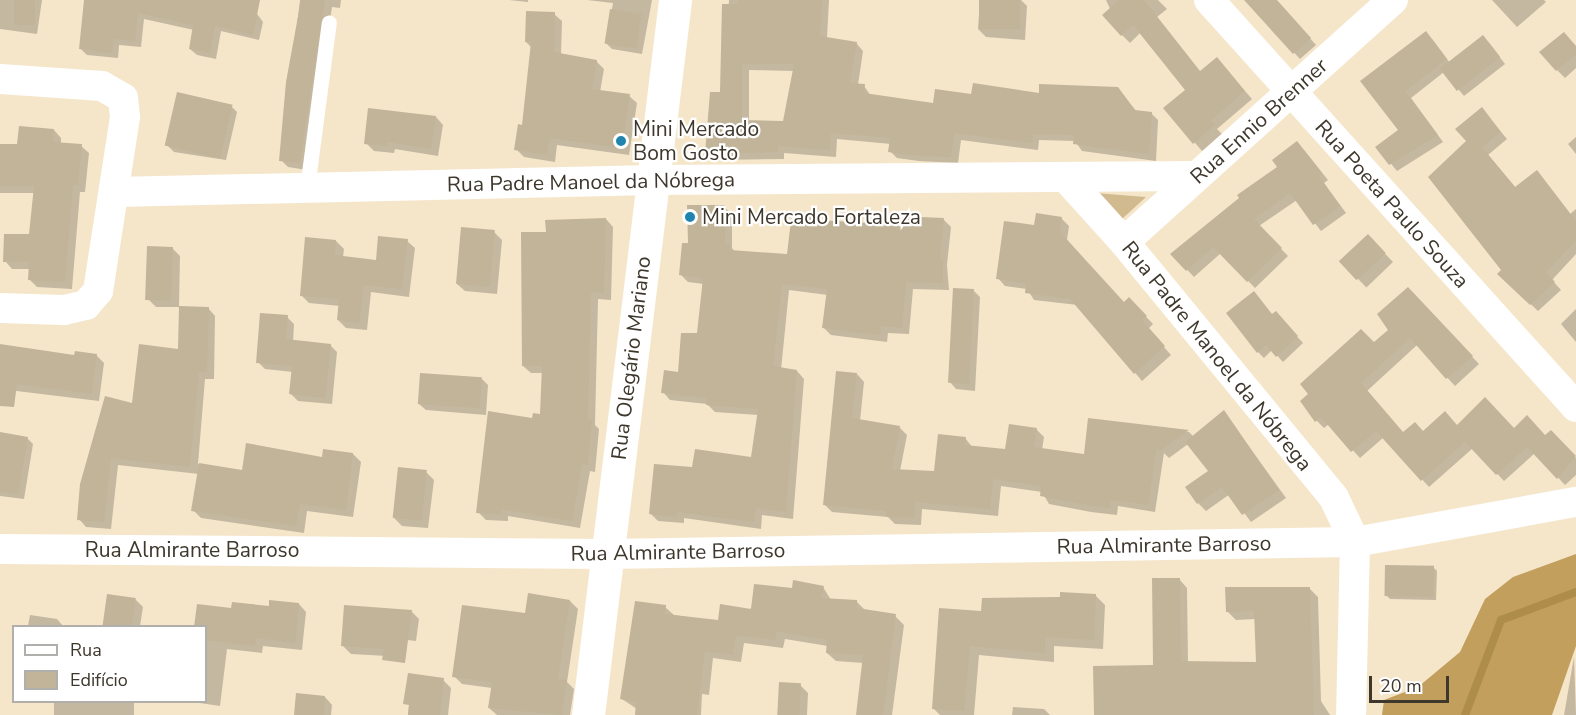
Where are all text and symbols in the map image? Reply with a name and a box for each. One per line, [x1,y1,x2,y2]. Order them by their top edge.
street label: Rua Ennio Brenner [1185,53,1333,189]
street label: Rua Poeta Paulo Souza [1310,115,1474,293]
place label: Mini Mercado Bom Gosto [633,116,759,166]
marker: Mini Mercado Bom Gosto [614,134,628,148]
street label: Rua Padre Manoel da Nóbrega [447,167,735,197]
place label: Mini Mercado Fortaleza [702,204,921,230]
marker: Mini Mercado Fortaleza [683,210,697,224]
street label: Rua Padre Manoel da Nóbrega [1117,236,1317,476]
street label: Rua Olegário Mariano [606,255,656,461]
street label: Rua Almirante Barroso [1056,531,1272,559]
street label: Rua Almirante Barroso [85,537,299,563]
street label: Rua Almirante Barroso [570,538,786,566]
legend [12,625,207,703]
text: Rua [70,638,102,662]
scale bar [1372,664,1452,702]
text: Edifício [70,668,128,692]
text: 20 m [1380,674,1422,698]

